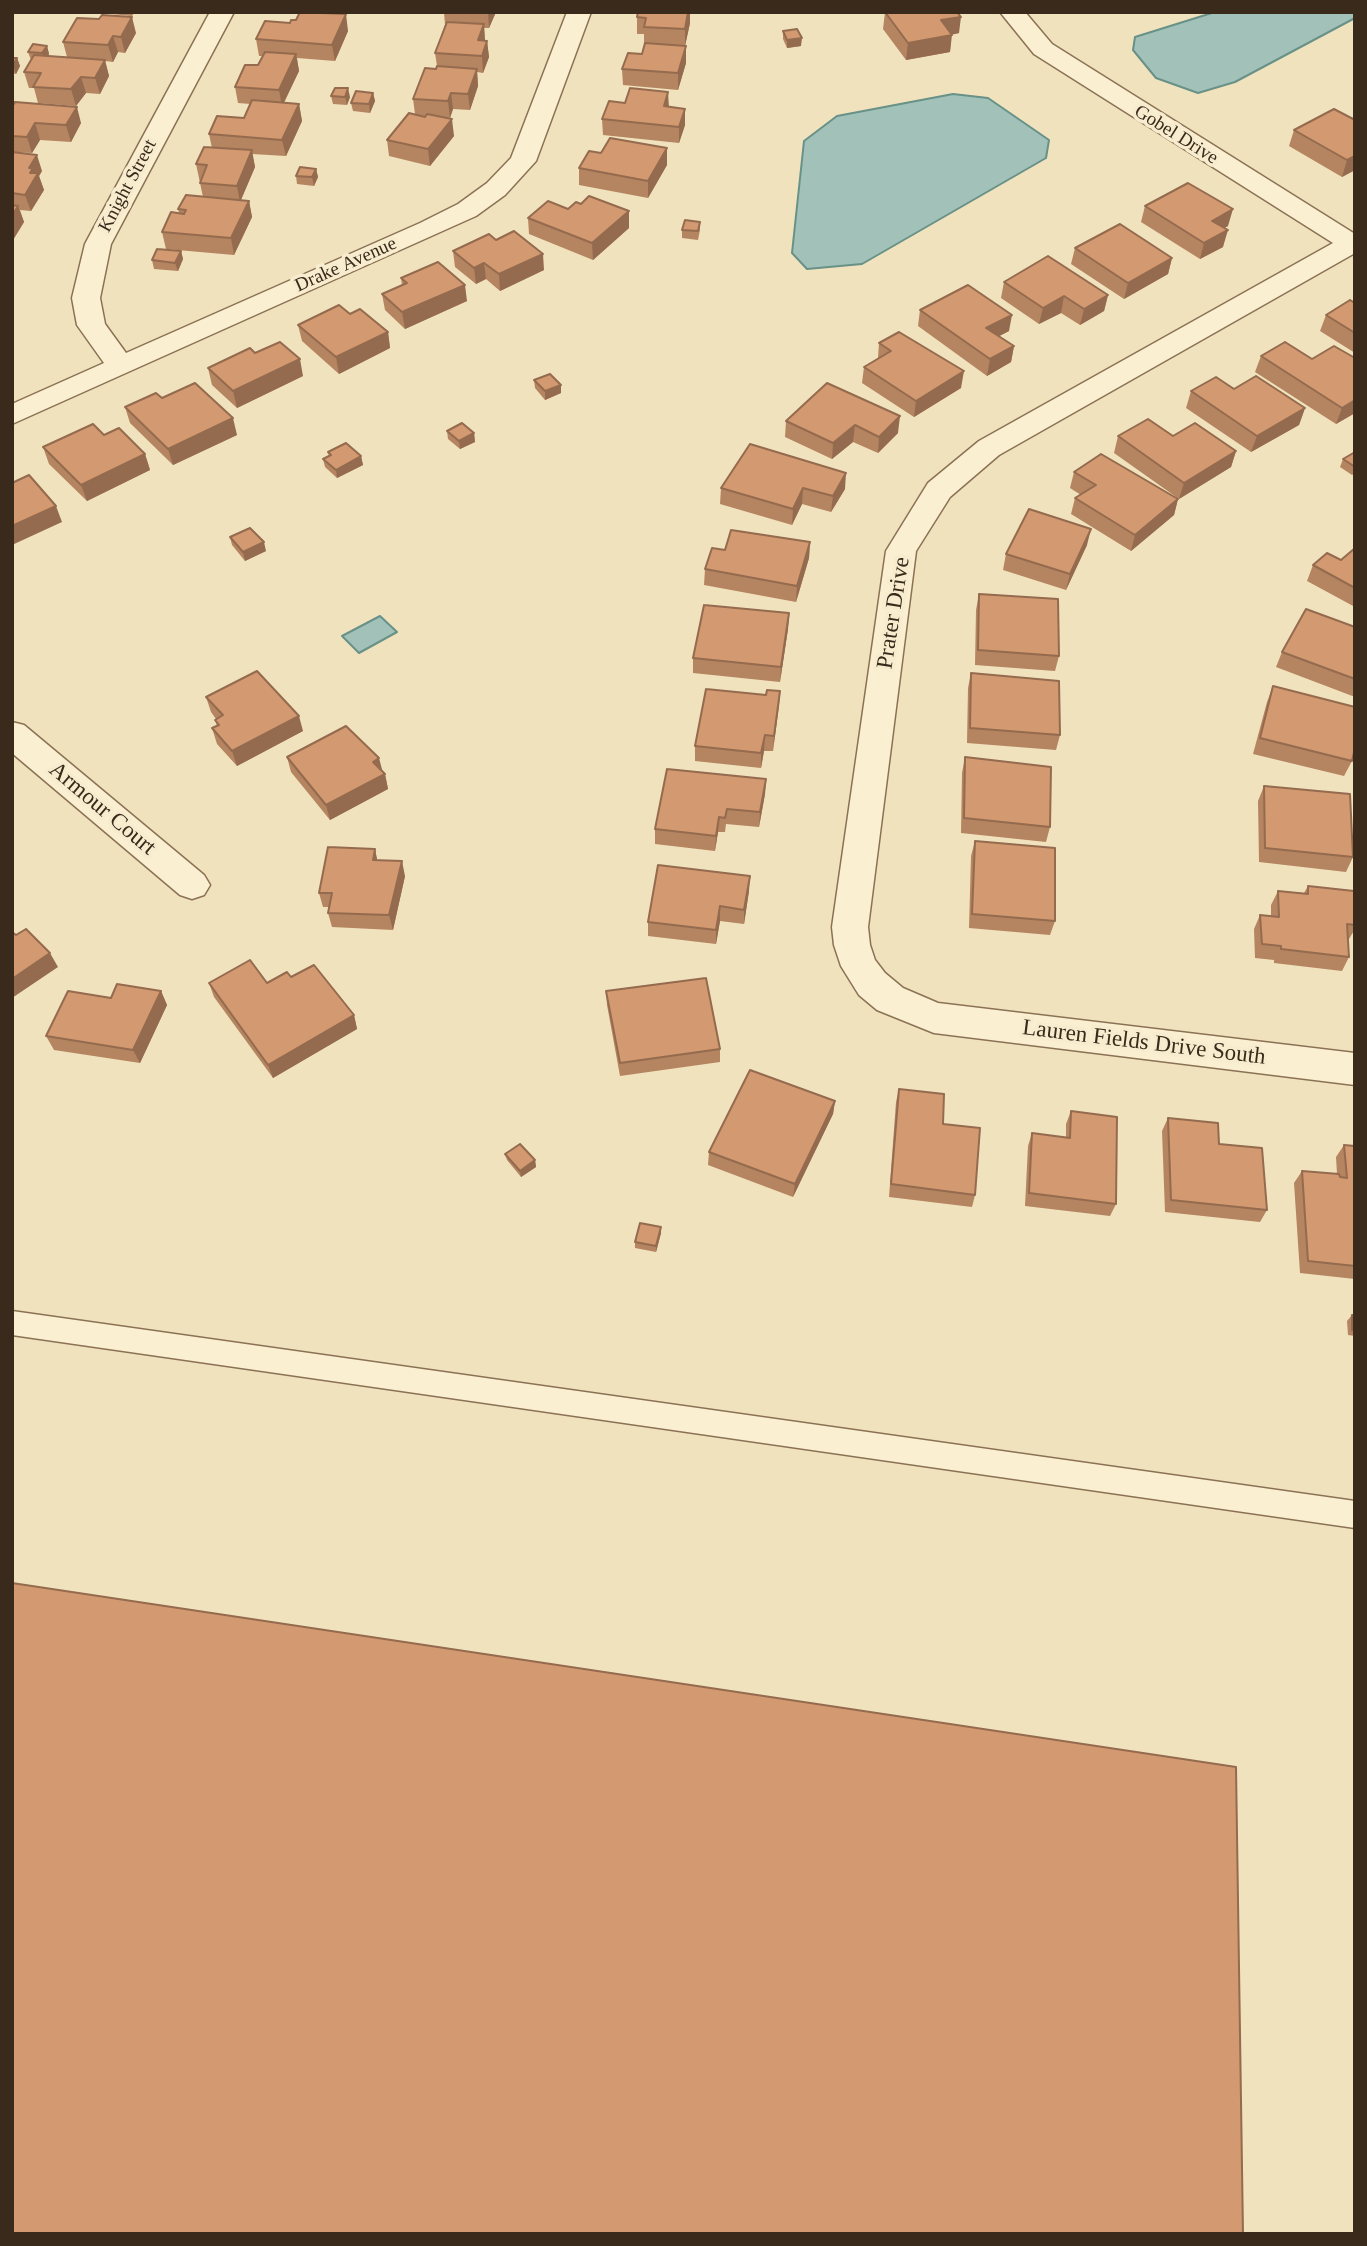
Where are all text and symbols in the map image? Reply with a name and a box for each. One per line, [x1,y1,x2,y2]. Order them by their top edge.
street label: Gobel Drive [1130,100,1222,170]
street label: Knight Street [94,136,162,236]
street label: Drake Avenue [292,232,400,298]
street label: Prater Drive [872,555,916,671]
street label: Armour Court [43,756,161,862]
street label: Lauren Fields Drive South [1021,1014,1267,1072]

